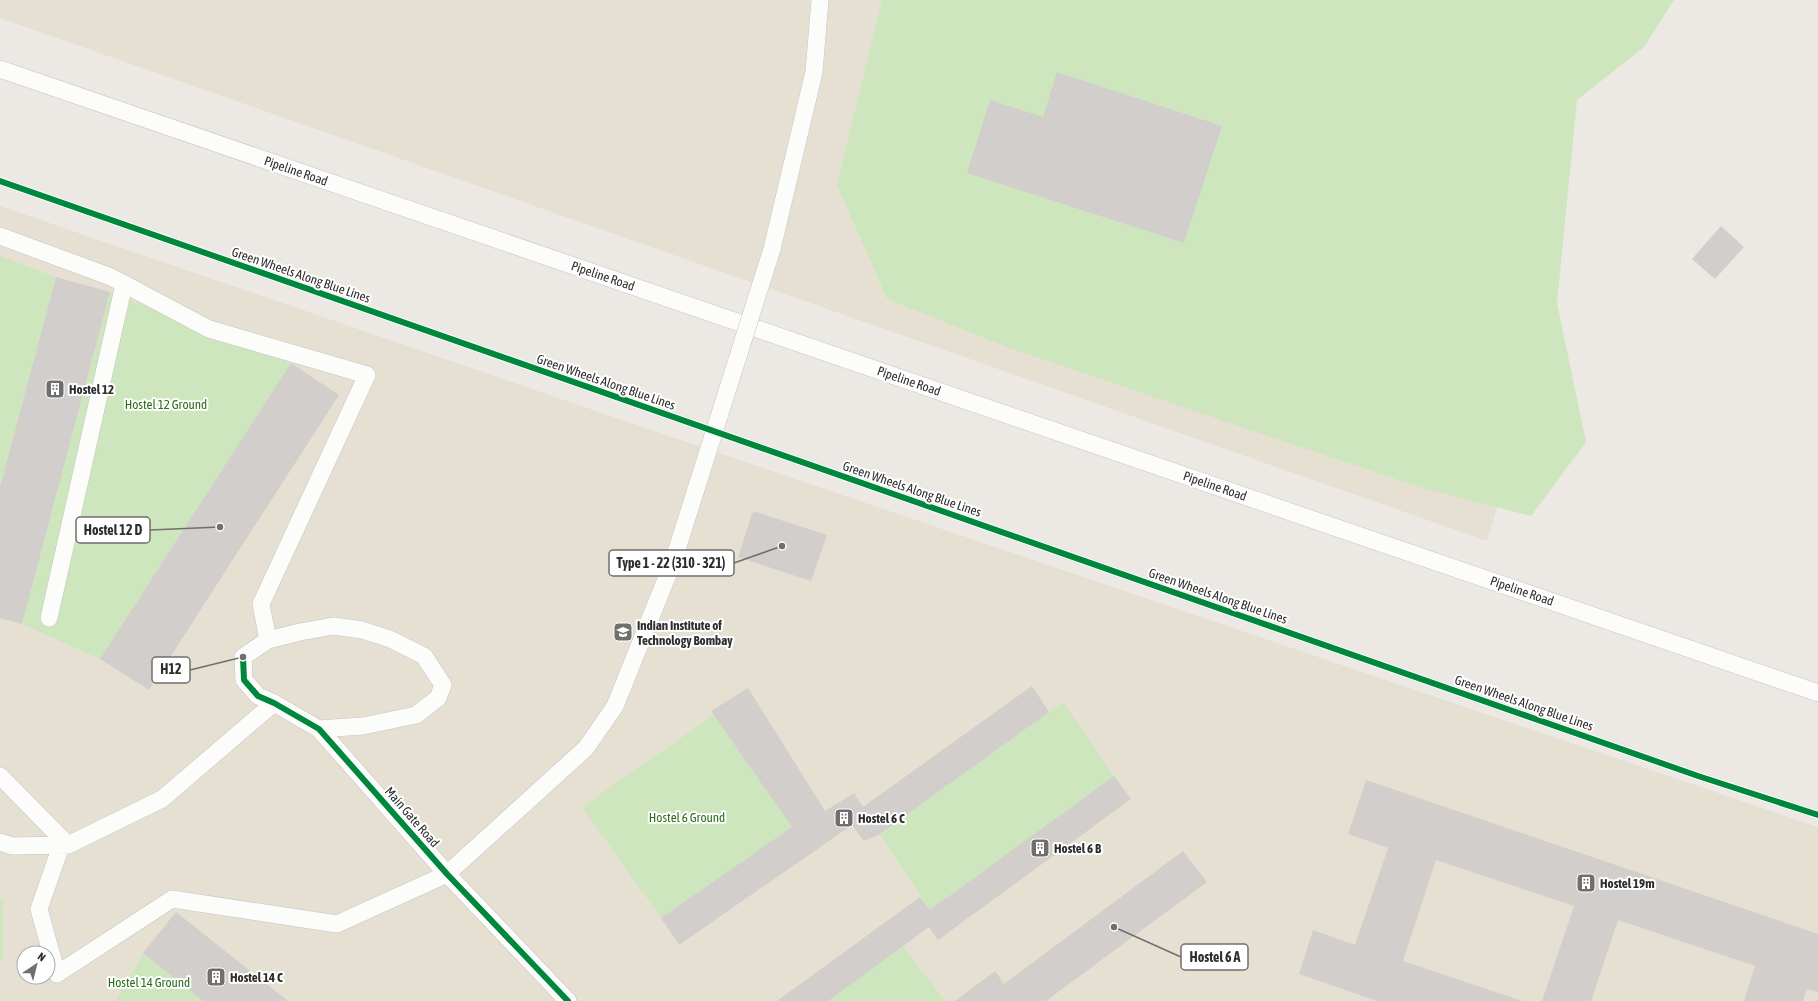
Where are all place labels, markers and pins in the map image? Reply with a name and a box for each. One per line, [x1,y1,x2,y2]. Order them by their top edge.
building icon: Hostel 12 [44,378,66,400]
place label: Hostel 12 [69,382,114,397]
callout: Hostel 12 D [76,517,150,543]
callout: Type 1 - 22 (310 - 321) [609,550,734,576]
place label: Indian Institute of Technology Bombay [637,618,733,648]
school or university icon: Indian Institute of Technology Bombay [612,621,634,643]
callout: H12 [152,657,190,683]
building icon: Hostel 6 C [833,807,855,829]
place label: Hostel 6 C [858,811,905,826]
building icon: Hostel 6 B [1029,837,1051,859]
place label: Hostel 6 B [1054,841,1102,856]
building icon: Hostel 19m [1575,872,1597,894]
place label: Hostel 19m [1600,876,1655,891]
callout: Hostel 6 A [1181,944,1248,970]
building icon: Hostel 14 C [205,966,227,988]
place label: Hostel 14 C [230,970,283,985]

